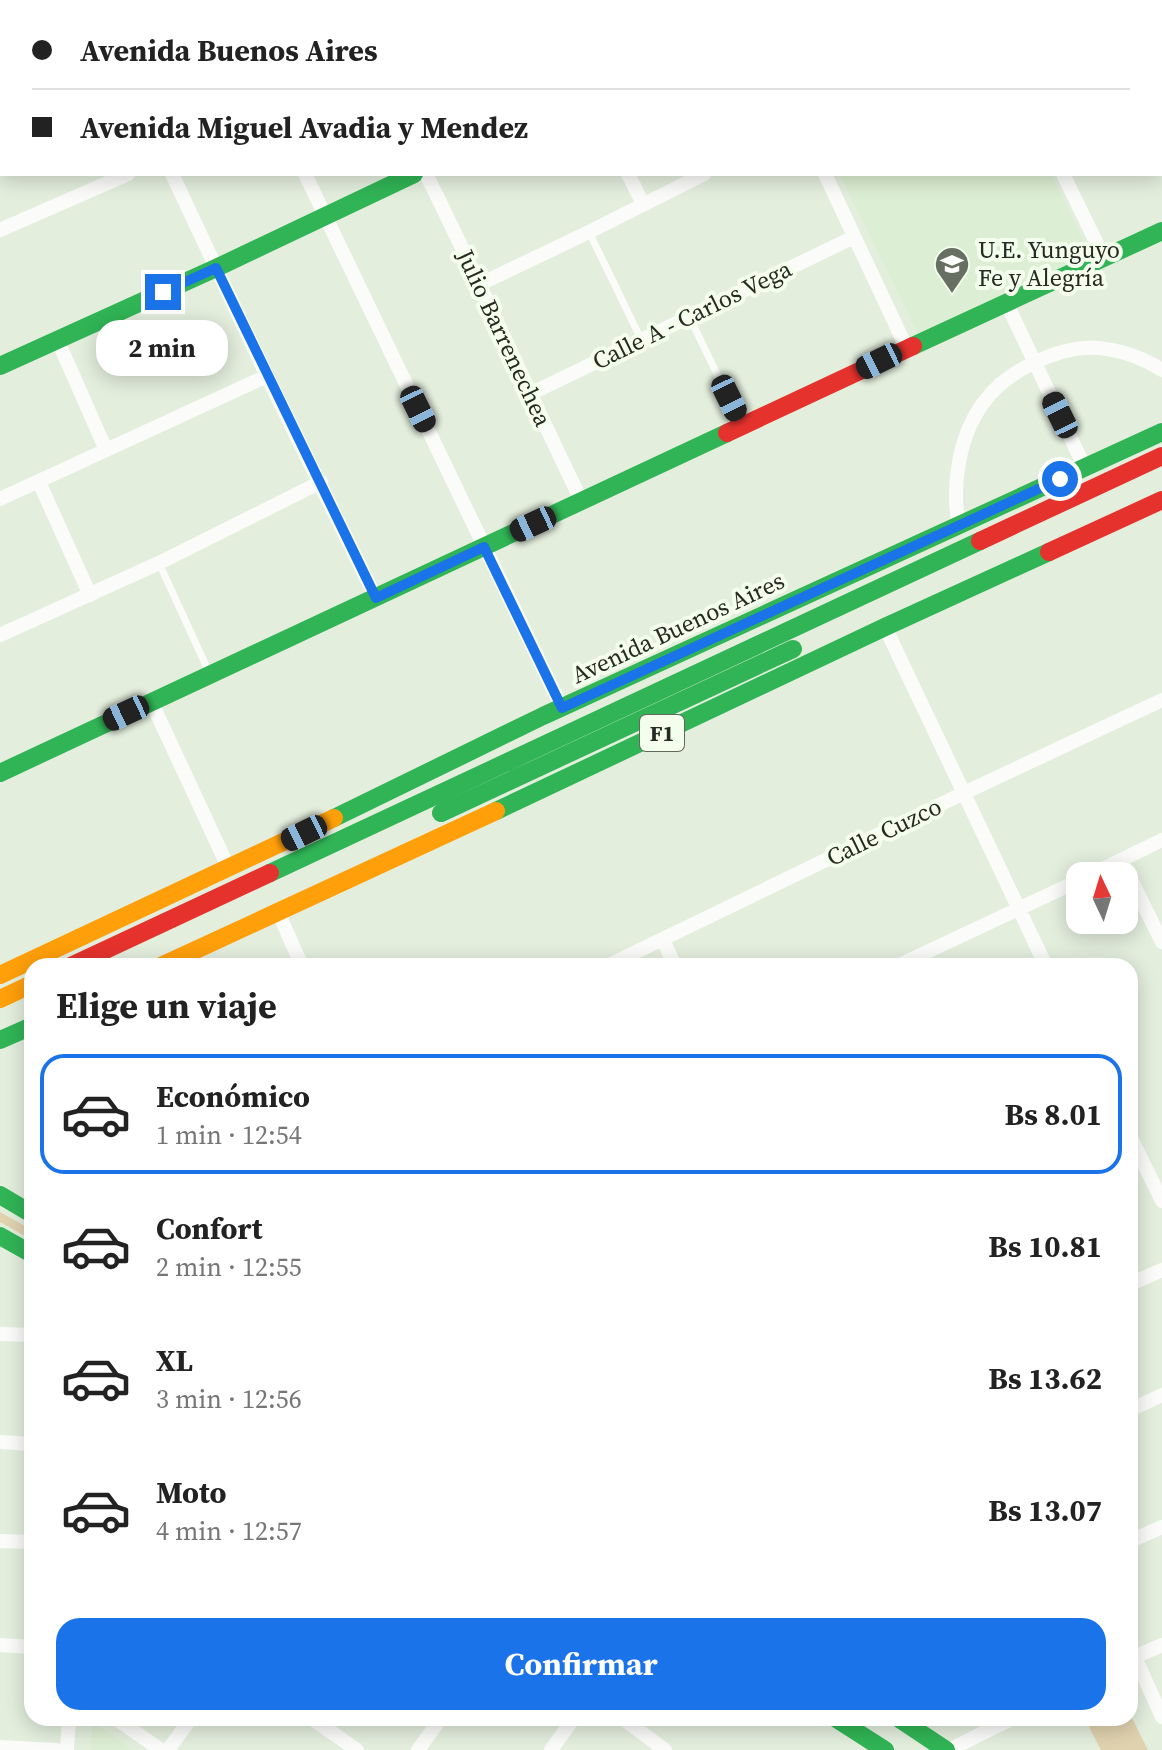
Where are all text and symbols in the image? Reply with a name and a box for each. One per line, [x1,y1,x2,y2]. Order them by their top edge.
text: Avenida Buenos Aires [80,30,378,71]
text: Avenida Miguel Avadia y Mendez [80,107,528,148]
place label: U.E. Yunguyo Fe y Alegría [978,233,1120,294]
street label: Julio Barrenechea [449,243,560,432]
school or university icon: U.E. Yunguyo Fe y Alegría [933,245,971,295]
street label: Calle A - Carlos Vega [587,252,798,377]
route end [145,274,181,310]
callout: 2 min [97,320,229,376]
text: 2 min [128,330,196,366]
car [852,340,906,382]
car [708,371,750,425]
car [397,382,439,436]
car [1039,388,1081,442]
route start [1042,461,1078,497]
car [506,503,560,545]
street label: Avenida Buenos Aires [566,564,790,691]
car [99,692,153,734]
road number: F1 [640,715,684,751]
street label: Calle Cuzco [821,789,947,874]
car [277,812,331,854]
north arrow [1066,862,1138,934]
map controls [1066,862,1138,934]
text: Elige un viaje [56,981,277,1030]
text: Económico [156,1076,310,1117]
icon: car [60,1078,132,1150]
text: Bs 8.01 [1005,1094,1102,1135]
text: 1 min · 12:54 [156,1117,302,1153]
text: Confort [156,1208,262,1249]
icon: car [60,1210,132,1282]
text: Bs 10.81 [988,1226,1102,1267]
text: 2 min · 12:55 [156,1249,302,1285]
text: XL [156,1340,193,1381]
icon: car [60,1342,132,1414]
text: Bs 13.62 [988,1358,1102,1399]
text: 3 min · 12:56 [156,1381,302,1417]
text: Moto [156,1472,227,1513]
icon: car [60,1474,132,1546]
text: Bs 13.07 [988,1490,1102,1531]
text: 4 min · 12:57 [156,1513,302,1549]
button: Confirmar [56,1618,1106,1710]

